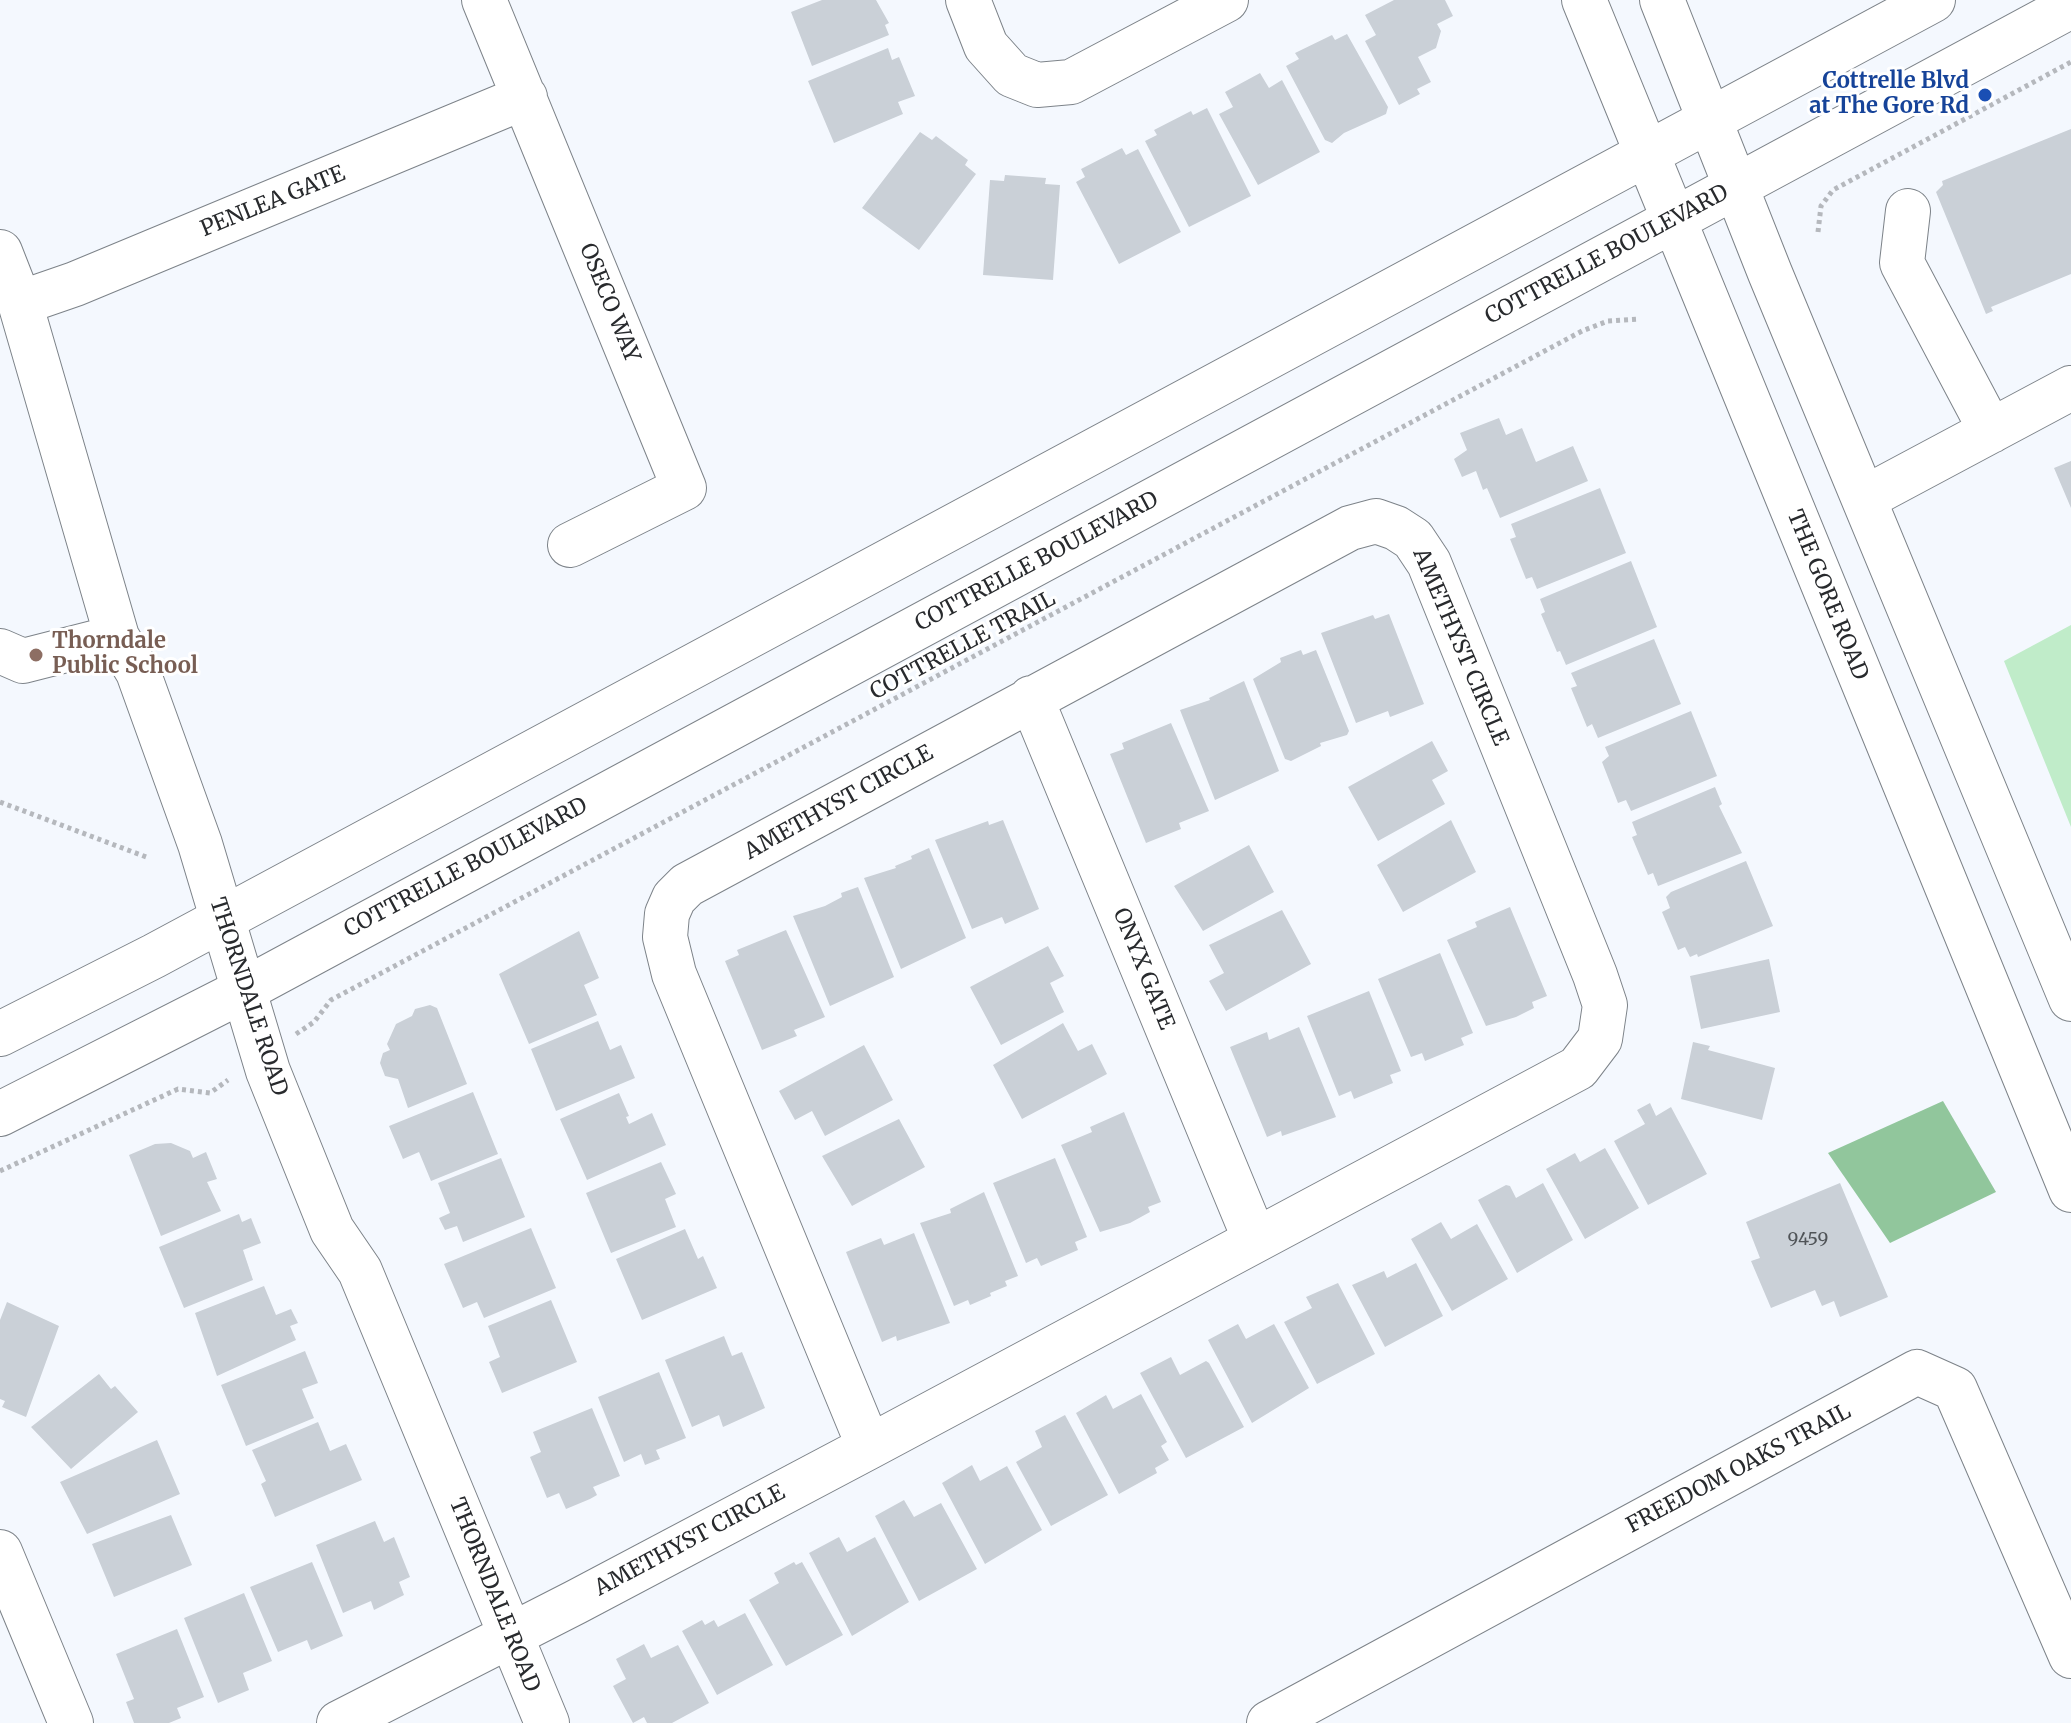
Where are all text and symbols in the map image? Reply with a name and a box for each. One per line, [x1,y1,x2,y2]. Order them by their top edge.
place label: Cottrelle Blvd at The Gore Rd [1809,69,1969,120]
marker: Cottrelle Blvd at The Gore Rd [1976,86,1994,104]
street label: PENLEA GATE [197,161,349,243]
street label: COTTRELLE BOULEVARD [1481,180,1733,330]
street label: OSECO WAY [573,240,645,366]
street label: COTTRELLE BOULEVARD [911,487,1163,637]
street label: THE GORE ROAD [1781,506,1873,684]
street label: AMETHYST CIRCLE [1407,545,1513,749]
street label: COTTRELLE TRAIL [866,586,1060,706]
place label: Thorndale Public School [52,629,198,680]
marker: Thorndale Public School [27,646,45,664]
street label: AMETHYST CIRCLE [740,740,938,866]
street label: COTTRELLE BOULEVARD [340,793,592,943]
street label: THORNDALE ROAD [203,895,293,1099]
street label: ONYX GATE [1107,904,1179,1034]
house number: 9459 [1788,1229,1828,1251]
street label: FREEDOM OAKS TRAIL [1622,1399,1856,1539]
street label: AMETHYST CIRCLE [590,1480,790,1602]
street label: THORNDALE ROAD [443,1494,545,1696]

